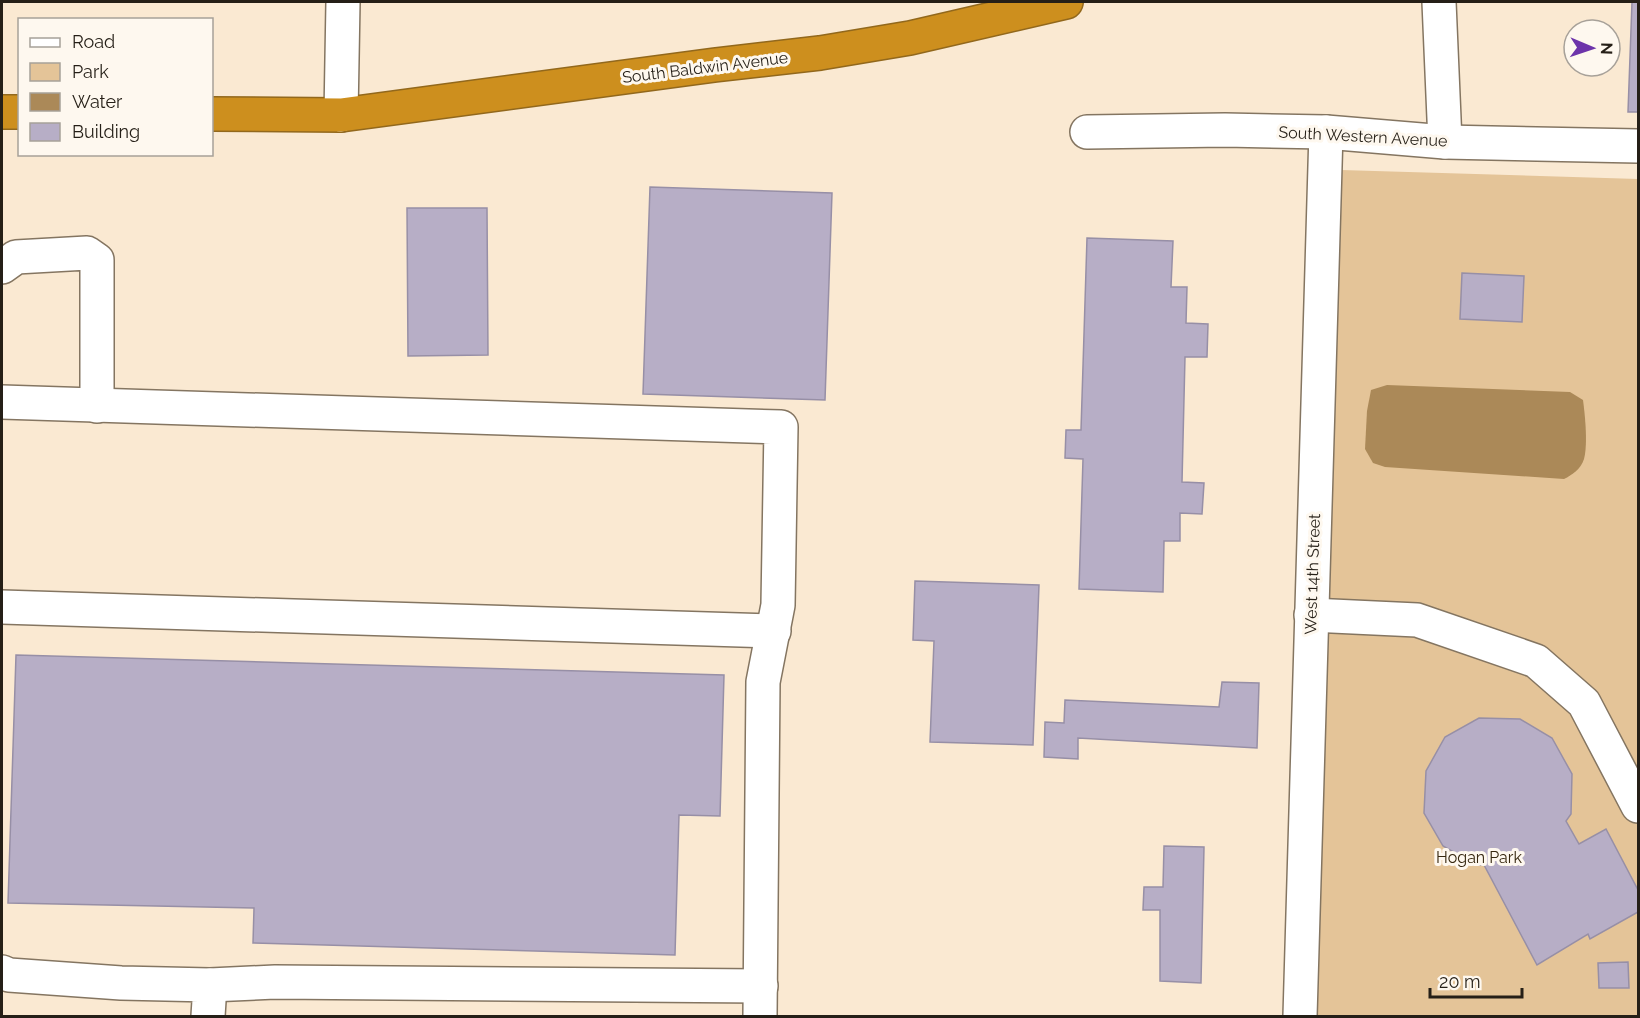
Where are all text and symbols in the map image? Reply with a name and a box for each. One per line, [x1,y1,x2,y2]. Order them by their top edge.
legend [18,18,213,156]
north arrow [1562,18,1622,78]
text: Road [72,31,115,52]
text: N [1597,42,1616,55]
street label: South Baldwin Avenue [621,48,789,87]
text: Park [72,61,109,82]
text: Water [72,91,123,112]
text: Building [72,121,140,142]
street label: South Western Avenue [1278,123,1448,150]
street label: West 14th Street [1301,513,1324,635]
park label: Hogan Park [1436,848,1522,867]
scale bar [1430,961,1522,999]
text: 20 m [1439,971,1481,992]

